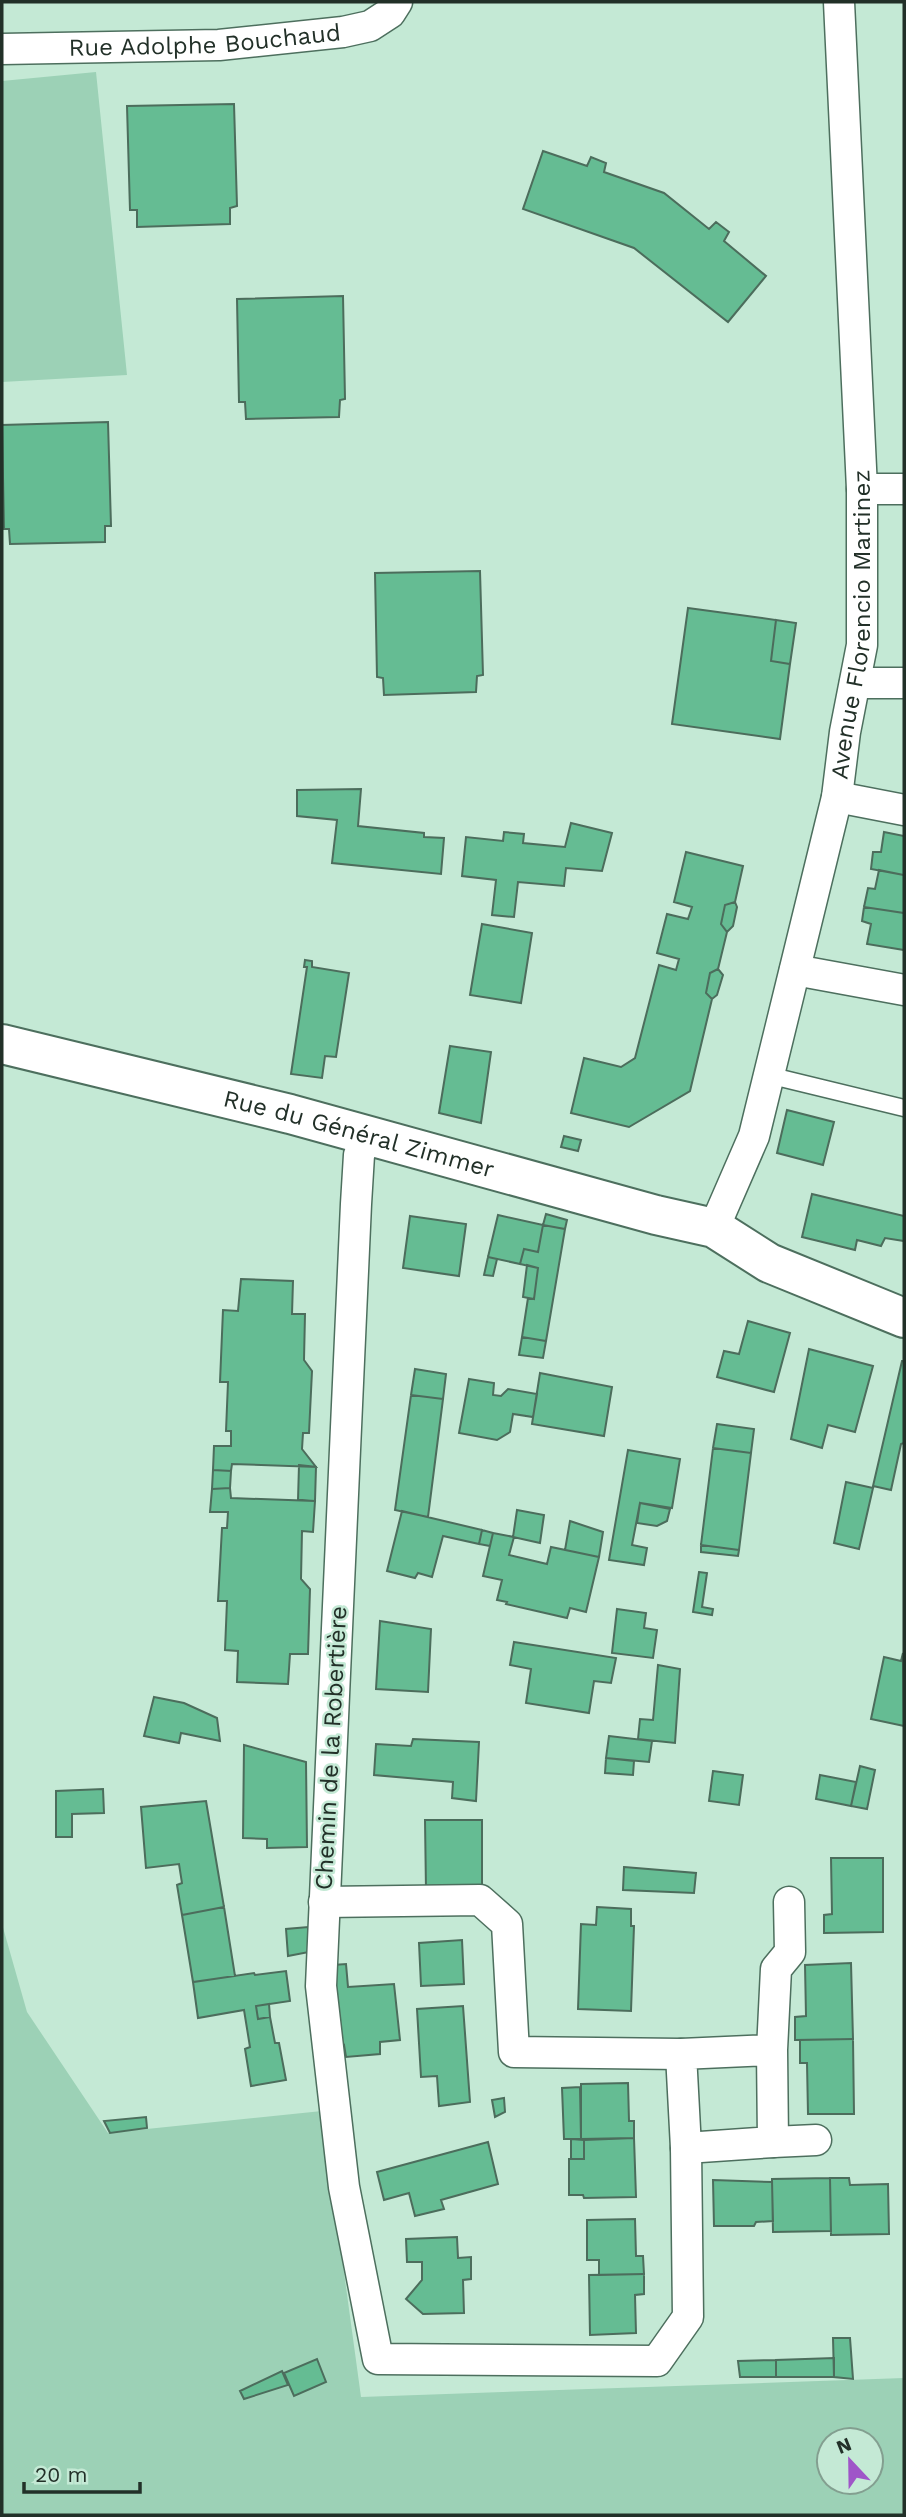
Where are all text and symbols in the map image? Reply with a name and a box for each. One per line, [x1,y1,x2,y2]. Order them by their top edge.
street label: Rue Adolphe Bouchaud [68,18,342,62]
street label: Avenue Florencio Martinez [825,469,876,781]
street label: Rue du Général Zimmer [221,1084,498,1184]
street label: Chemin de la Robertière [310,1605,352,1891]
north arrow [815,2426,885,2496]
text: N [833,2432,855,2459]
scale bar [24,2450,140,2494]
text: 20 m [35,2462,87,2487]

